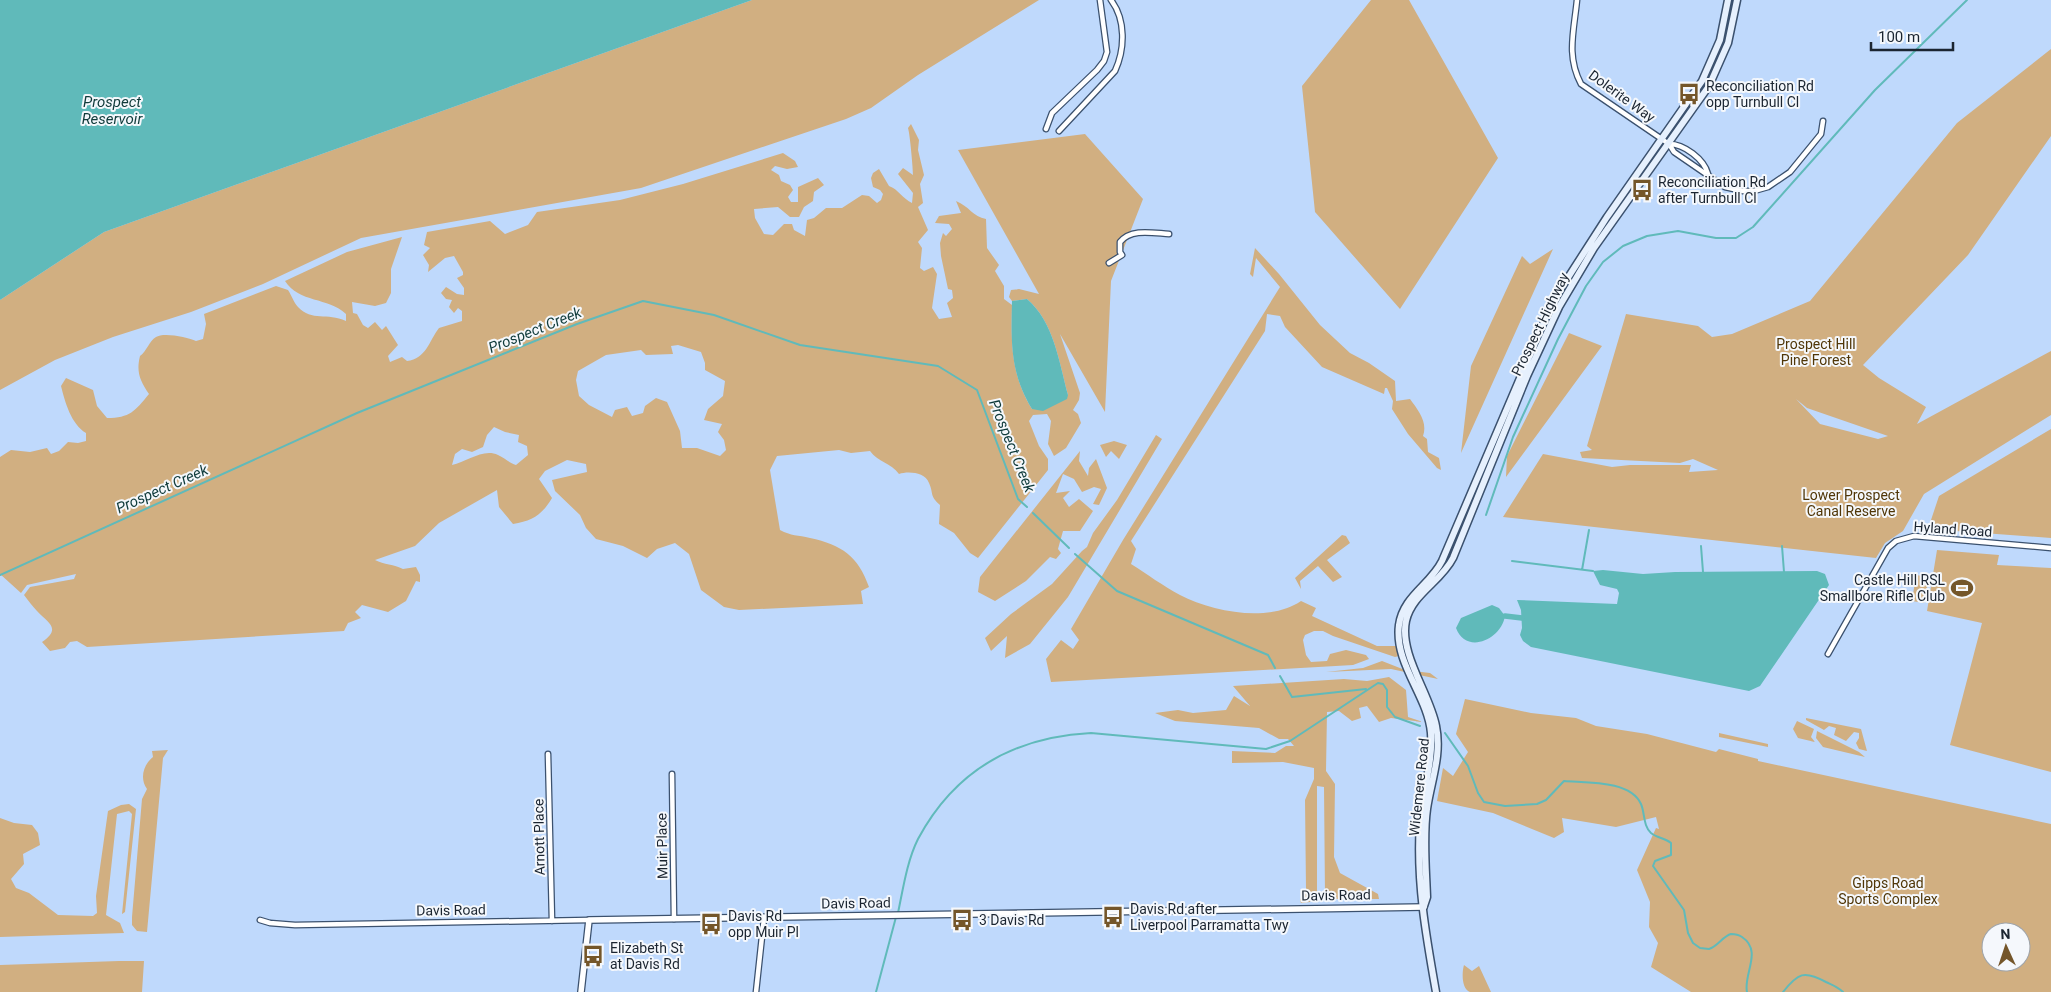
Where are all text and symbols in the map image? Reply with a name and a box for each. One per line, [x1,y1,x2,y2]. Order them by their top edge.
scale bar [1871,20,1954,52]
text: 100 m [1878,28,1920,46]
street label: Dolerite Way [1586,67,1659,126]
place label: Reconciliation Rd opp Turnbull Cl [1706,78,1814,110]
bus stop icon: Reconciliation Rd opp Turnbull Cl [1676,81,1702,107]
water label: Prospect Reservoir [82,93,143,128]
place label: Reconciliation Rd after Turnbull Cl [1658,174,1766,206]
bus stop icon: Reconciliation Rd after Turnbull Cl [1629,177,1655,203]
street label: Prospect Highway [1508,269,1572,378]
water label: Prospect Creek [486,303,585,357]
park label: Prospect Hill Pine Forest [1776,336,1856,368]
water label: Prospect Creek [985,397,1039,496]
water label: Prospect Creek [113,460,211,517]
park label: Lower Prospect Canal Reserve [1802,487,1900,519]
street label: Hyland Road [1913,518,1993,540]
place label: Castle Hill RSL Smallbore Rifle Club [1820,572,1945,604]
sports icon: Castle Hill RSL Smallbore Rifle Club [1949,575,1975,601]
street label: Widemere Road [1406,737,1432,837]
street label: Arnott Place [530,798,548,876]
street label: Muir Place [653,813,671,879]
park label: Gipps Road Sports Complex [1838,875,1938,907]
street label: Davis Road [1301,886,1371,904]
street label: Davis Road [821,894,891,912]
street label: Davis Road [416,901,486,919]
place label: Davis Rd after Liverpool Parramatta Twy [1130,901,1289,933]
bus stop icon: Davis Rd after Liverpool Parramatta Twy [1100,904,1126,930]
bus stop icon: 3 Davis Rd [949,907,975,933]
place label: Davis Rd opp Muir Pl [728,908,799,940]
bus stop icon: Davis Rd opp Muir Pl [698,911,724,937]
place label: 3 Davis Rd [979,912,1044,928]
north arrow [1981,922,2031,972]
text: N [2000,926,2011,942]
place label: Elizabeth St at Davis Rd [610,940,684,972]
bus stop icon: Elizabeth St at Davis Rd [580,943,606,969]

